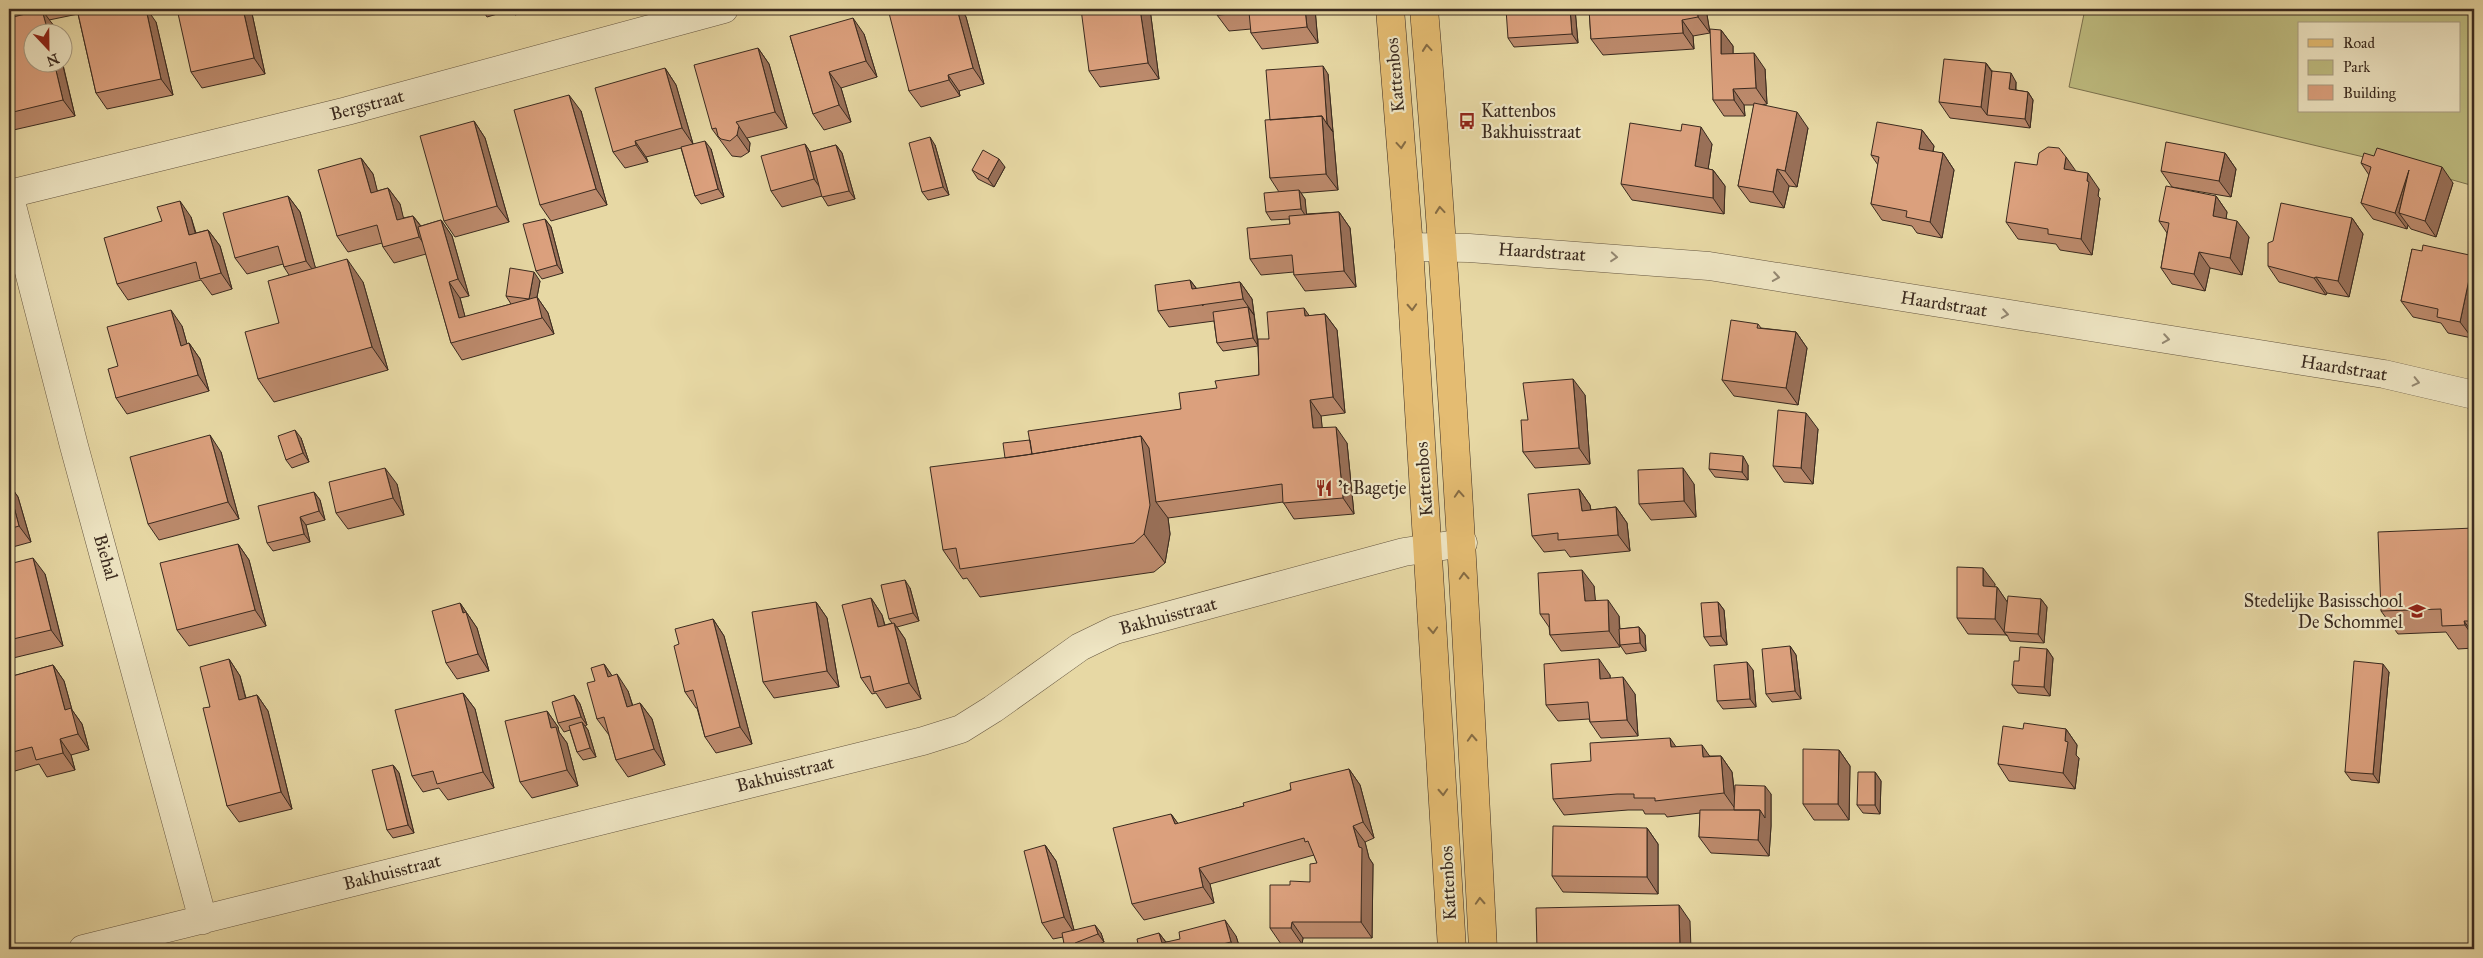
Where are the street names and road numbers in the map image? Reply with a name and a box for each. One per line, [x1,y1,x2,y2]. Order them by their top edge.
street label: Kattenbos [1381,37,1409,113]
street label: Bergstraat [328,84,407,126]
street label: Haardstraat [1497,238,1587,266]
street label: Haardstraat [1899,286,1990,322]
street label: Haardstraat [2299,350,2390,386]
street label: Kattenbos [1410,441,1438,517]
street label: Biehal [89,532,123,583]
street label: Bakhuisstraat [1117,592,1220,640]
street label: Bakhuisstraat [734,751,837,797]
street label: Kattenbos [1435,845,1461,921]
street label: Bakhuisstraat [341,849,444,895]

